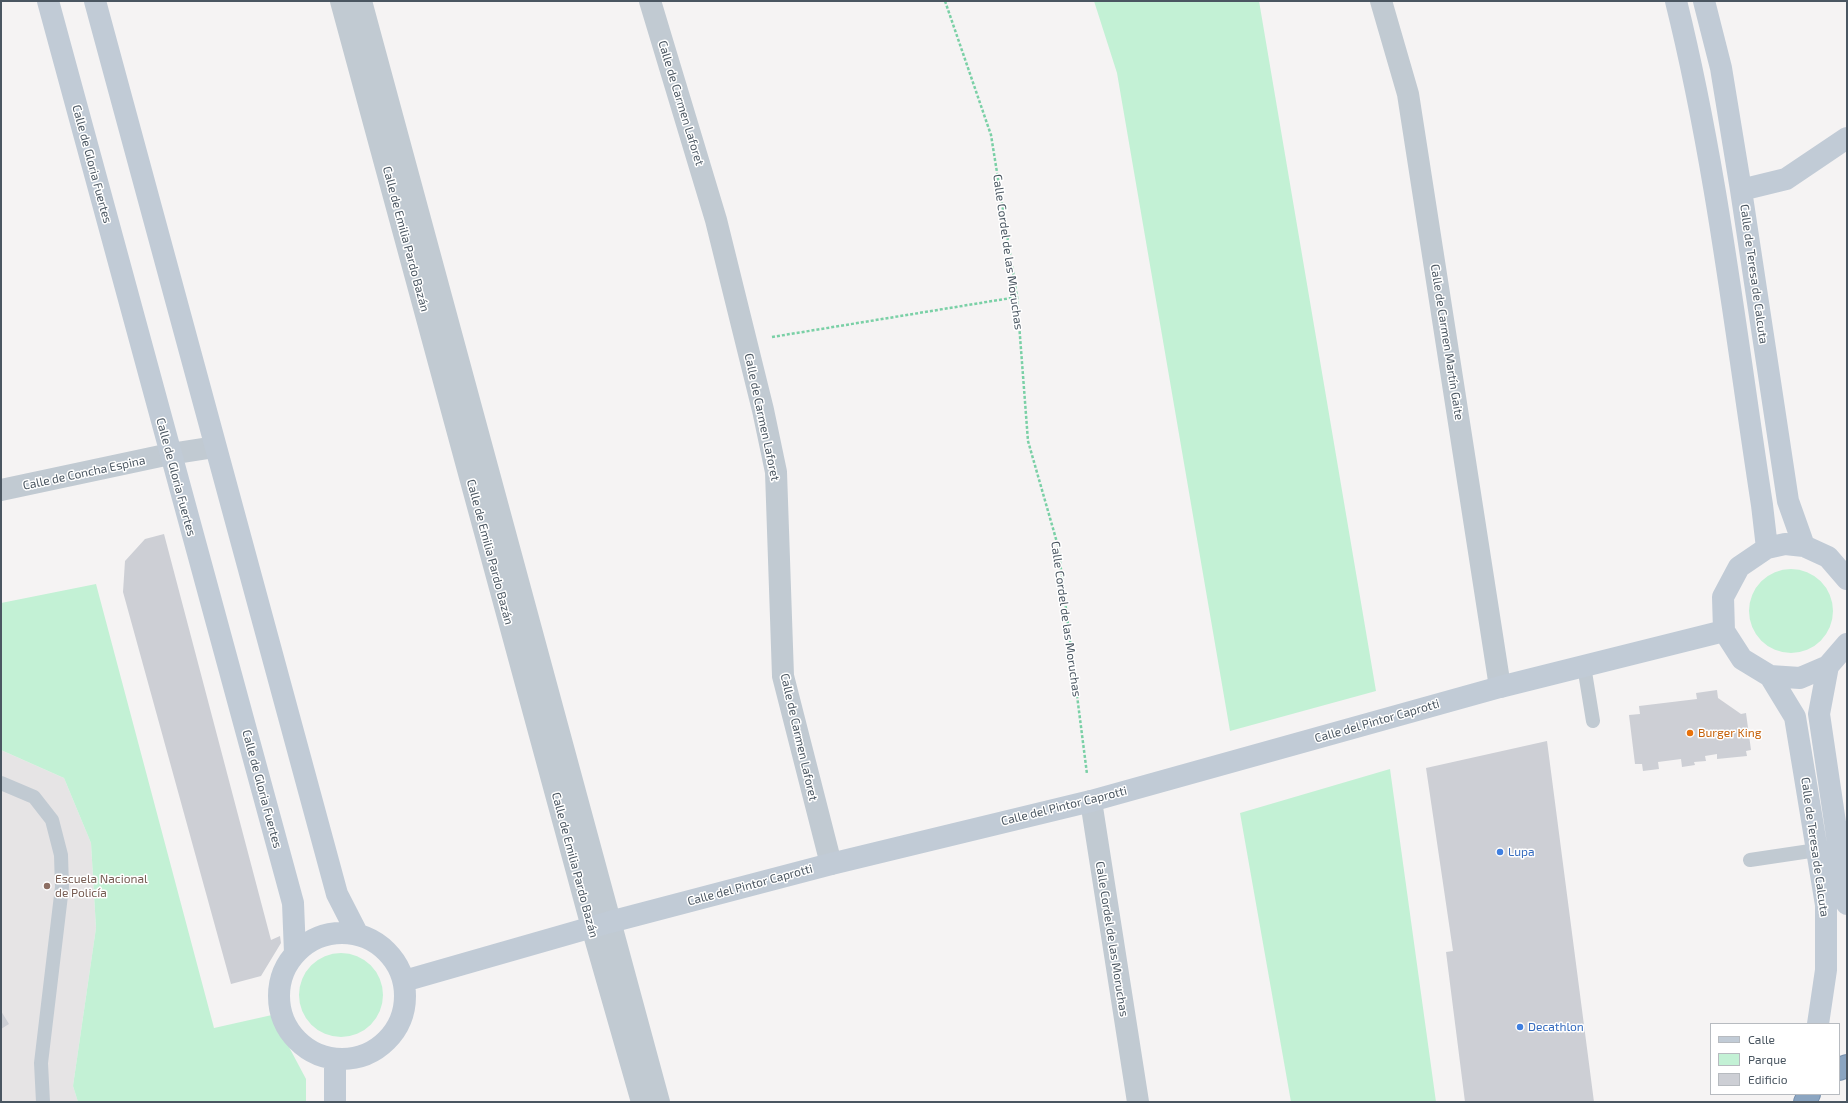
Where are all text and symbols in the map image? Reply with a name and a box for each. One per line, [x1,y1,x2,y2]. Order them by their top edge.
street label: Calle de Carmen Laforet [655,39,707,167]
street label: Calle de Gloria Fuertes [69,103,115,225]
street label: Calle de Emilia Pardo Bazán [380,165,432,313]
street label: Calle Cordel de las Moruchas [990,173,1026,331]
street label: Calle de Teresa de Calcuta [1737,203,1771,345]
street label: Calle de Carmen Martín Gaite [1428,263,1466,421]
street label: Calle de Carmen Laforet [741,352,783,482]
street label: Calle de Gloria Fuertes [153,416,199,538]
street label: Calle de Concha Espina [22,453,146,493]
street label: Calle de Emilia Pardo Bazán [464,478,516,626]
street label: Calle Cordel de las Moruchas [1048,540,1084,698]
street label: Calle de Carmen Laforet [777,672,821,802]
street label: Calle del Pintor Caprotti [1313,696,1441,746]
place label: Burger King [1698,726,1761,740]
street label: Calle de Gloria Fuertes [239,728,285,850]
marker: Burger King [1685,728,1695,738]
street label: Calle de Teresa de Calcuta [1798,776,1832,918]
street label: Calle del Pintor Caprotti [1000,783,1128,829]
street label: Calle de Emilia Pardo Bazán [549,791,601,939]
place label: Lupa [1508,845,1535,859]
marker: Lupa [1495,847,1505,857]
street label: Calle Cordel de las Moruchas [1093,860,1131,1018]
street label: Calle del Pintor Caprotti [686,861,814,909]
place label: Escuela Nacional de Policía [55,872,148,900]
marker: Escuela Nacional de Policía [42,881,52,891]
place label: Decathlon [1528,1020,1584,1034]
marker: Decathlon [1515,1022,1525,1032]
legend [1710,1023,1840,1095]
text: Calle [1748,1032,1775,1046]
text: Parque [1748,1052,1786,1066]
text: Edificio [1748,1072,1788,1086]

